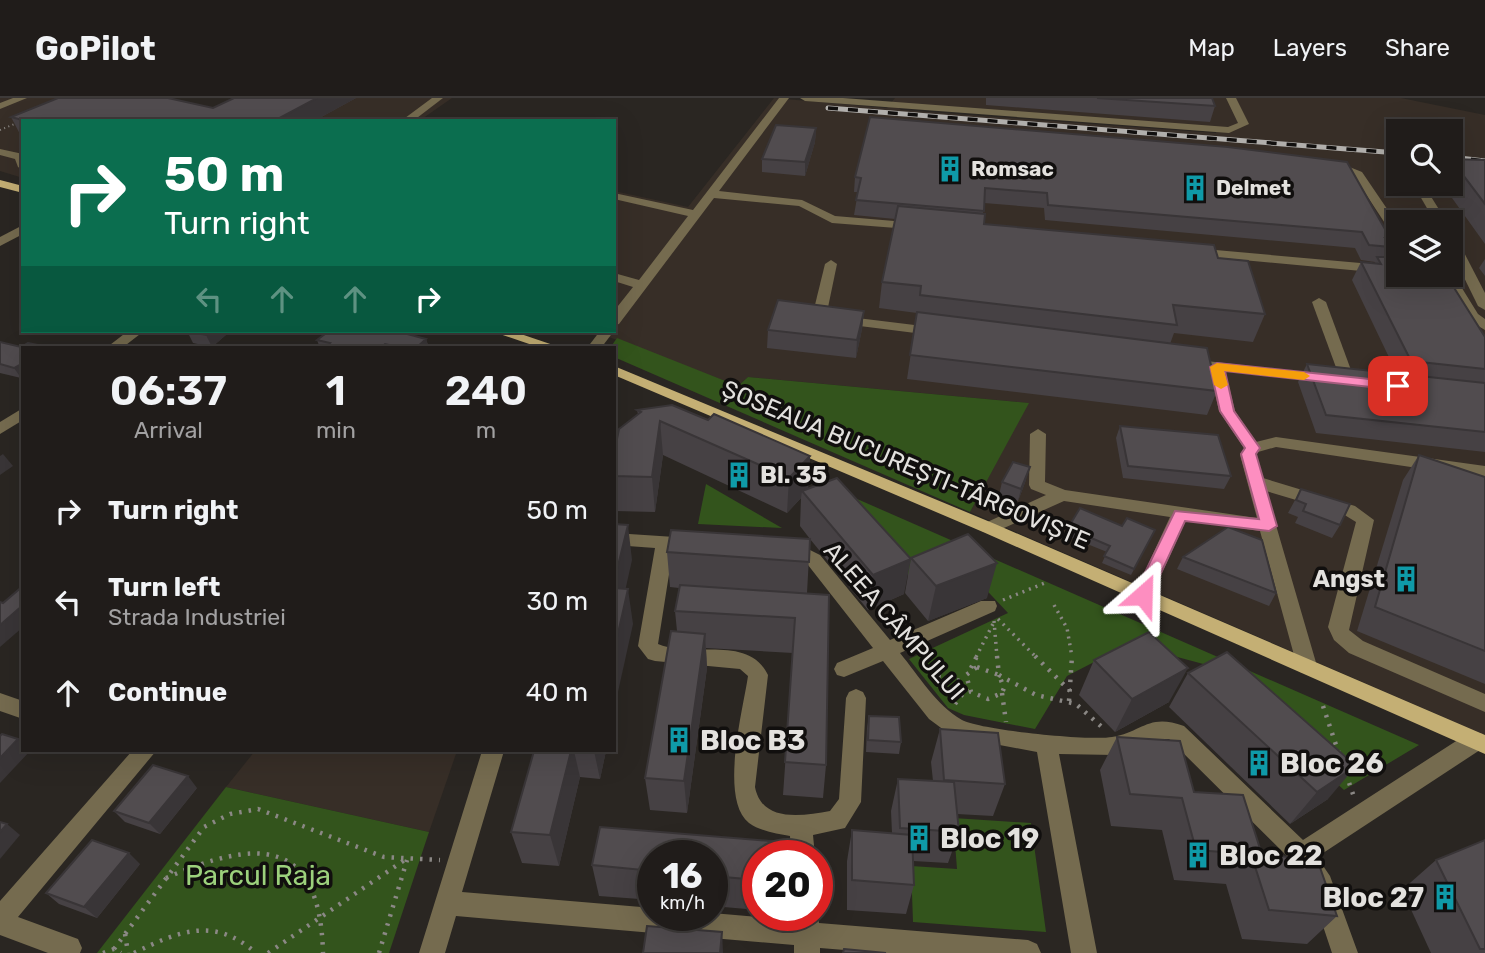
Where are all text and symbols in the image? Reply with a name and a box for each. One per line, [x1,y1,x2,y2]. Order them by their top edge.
text: GoPilot [35,29,156,68]
text: Map [1188,34,1235,62]
text: Layers [1273,34,1347,62]
text: Share [1385,34,1450,62]
map controls [1386,119,1463,287]
button: search [1386,119,1463,196]
text: 50 m [164,145,284,203]
icon: right [49,147,140,238]
building icon: Romsac [935,154,965,184]
place label: Romsac [971,156,1054,181]
building icon: Delmet [1180,173,1210,203]
place label: Delmet [1216,175,1291,200]
text: Turn right [164,204,309,242]
button: layers [1386,210,1463,287]
icon: left [190,280,228,318]
icon: ahead [263,280,301,318]
icon: ahead [336,280,374,318]
icon: right [409,280,447,318]
pin [1368,356,1428,416]
text: 06:37 [110,366,227,416]
text: 1 [326,366,346,416]
text: 240 [445,366,527,416]
icon: arrive [1379,367,1417,405]
street label: ȘOSEAUA BUCUREȘTI-TÂRGOVIȘTE [718,375,1094,555]
text: Arrival [134,416,203,444]
text: min [316,416,356,444]
text: m [476,416,496,444]
building icon: Bl. 35 [724,460,754,490]
place label: Bl. 35 [760,461,827,489]
icon: right [49,492,87,530]
text: Turn right [108,495,238,526]
text: 50 m [527,495,588,526]
street label: ALEEA CÂMPULUI [818,536,970,706]
position arrow [1106,558,1180,632]
building icon: Angst [1391,564,1421,594]
place label: Angst [1313,565,1385,593]
text: Turn left [108,572,220,603]
icon: left [49,583,87,621]
text: 30 m [526,586,588,617]
text: Strada Industriei [108,603,286,631]
icon: ahead [49,674,87,712]
text: Continue [108,677,227,708]
text: 40 m [526,677,588,708]
place label: Bloc B3 [700,724,805,757]
building icon: Bloc B3 [664,725,694,755]
place label: Bloc 26 [1280,747,1384,780]
building icon: Bloc 26 [1244,748,1274,778]
place label: Bloc 19 [940,822,1039,855]
building icon: Bloc 19 [904,823,934,853]
place label: Bloc 22 [1219,839,1323,872]
speed limit sign: 20 [742,840,833,931]
building icon: Bloc 22 [1183,840,1213,870]
text: 16 [662,855,703,897]
park label: Parcul Raja [185,859,331,892]
place label: Bloc 27 [1322,881,1424,914]
building icon: Bloc 27 [1430,882,1460,912]
text: km/h [660,892,705,914]

